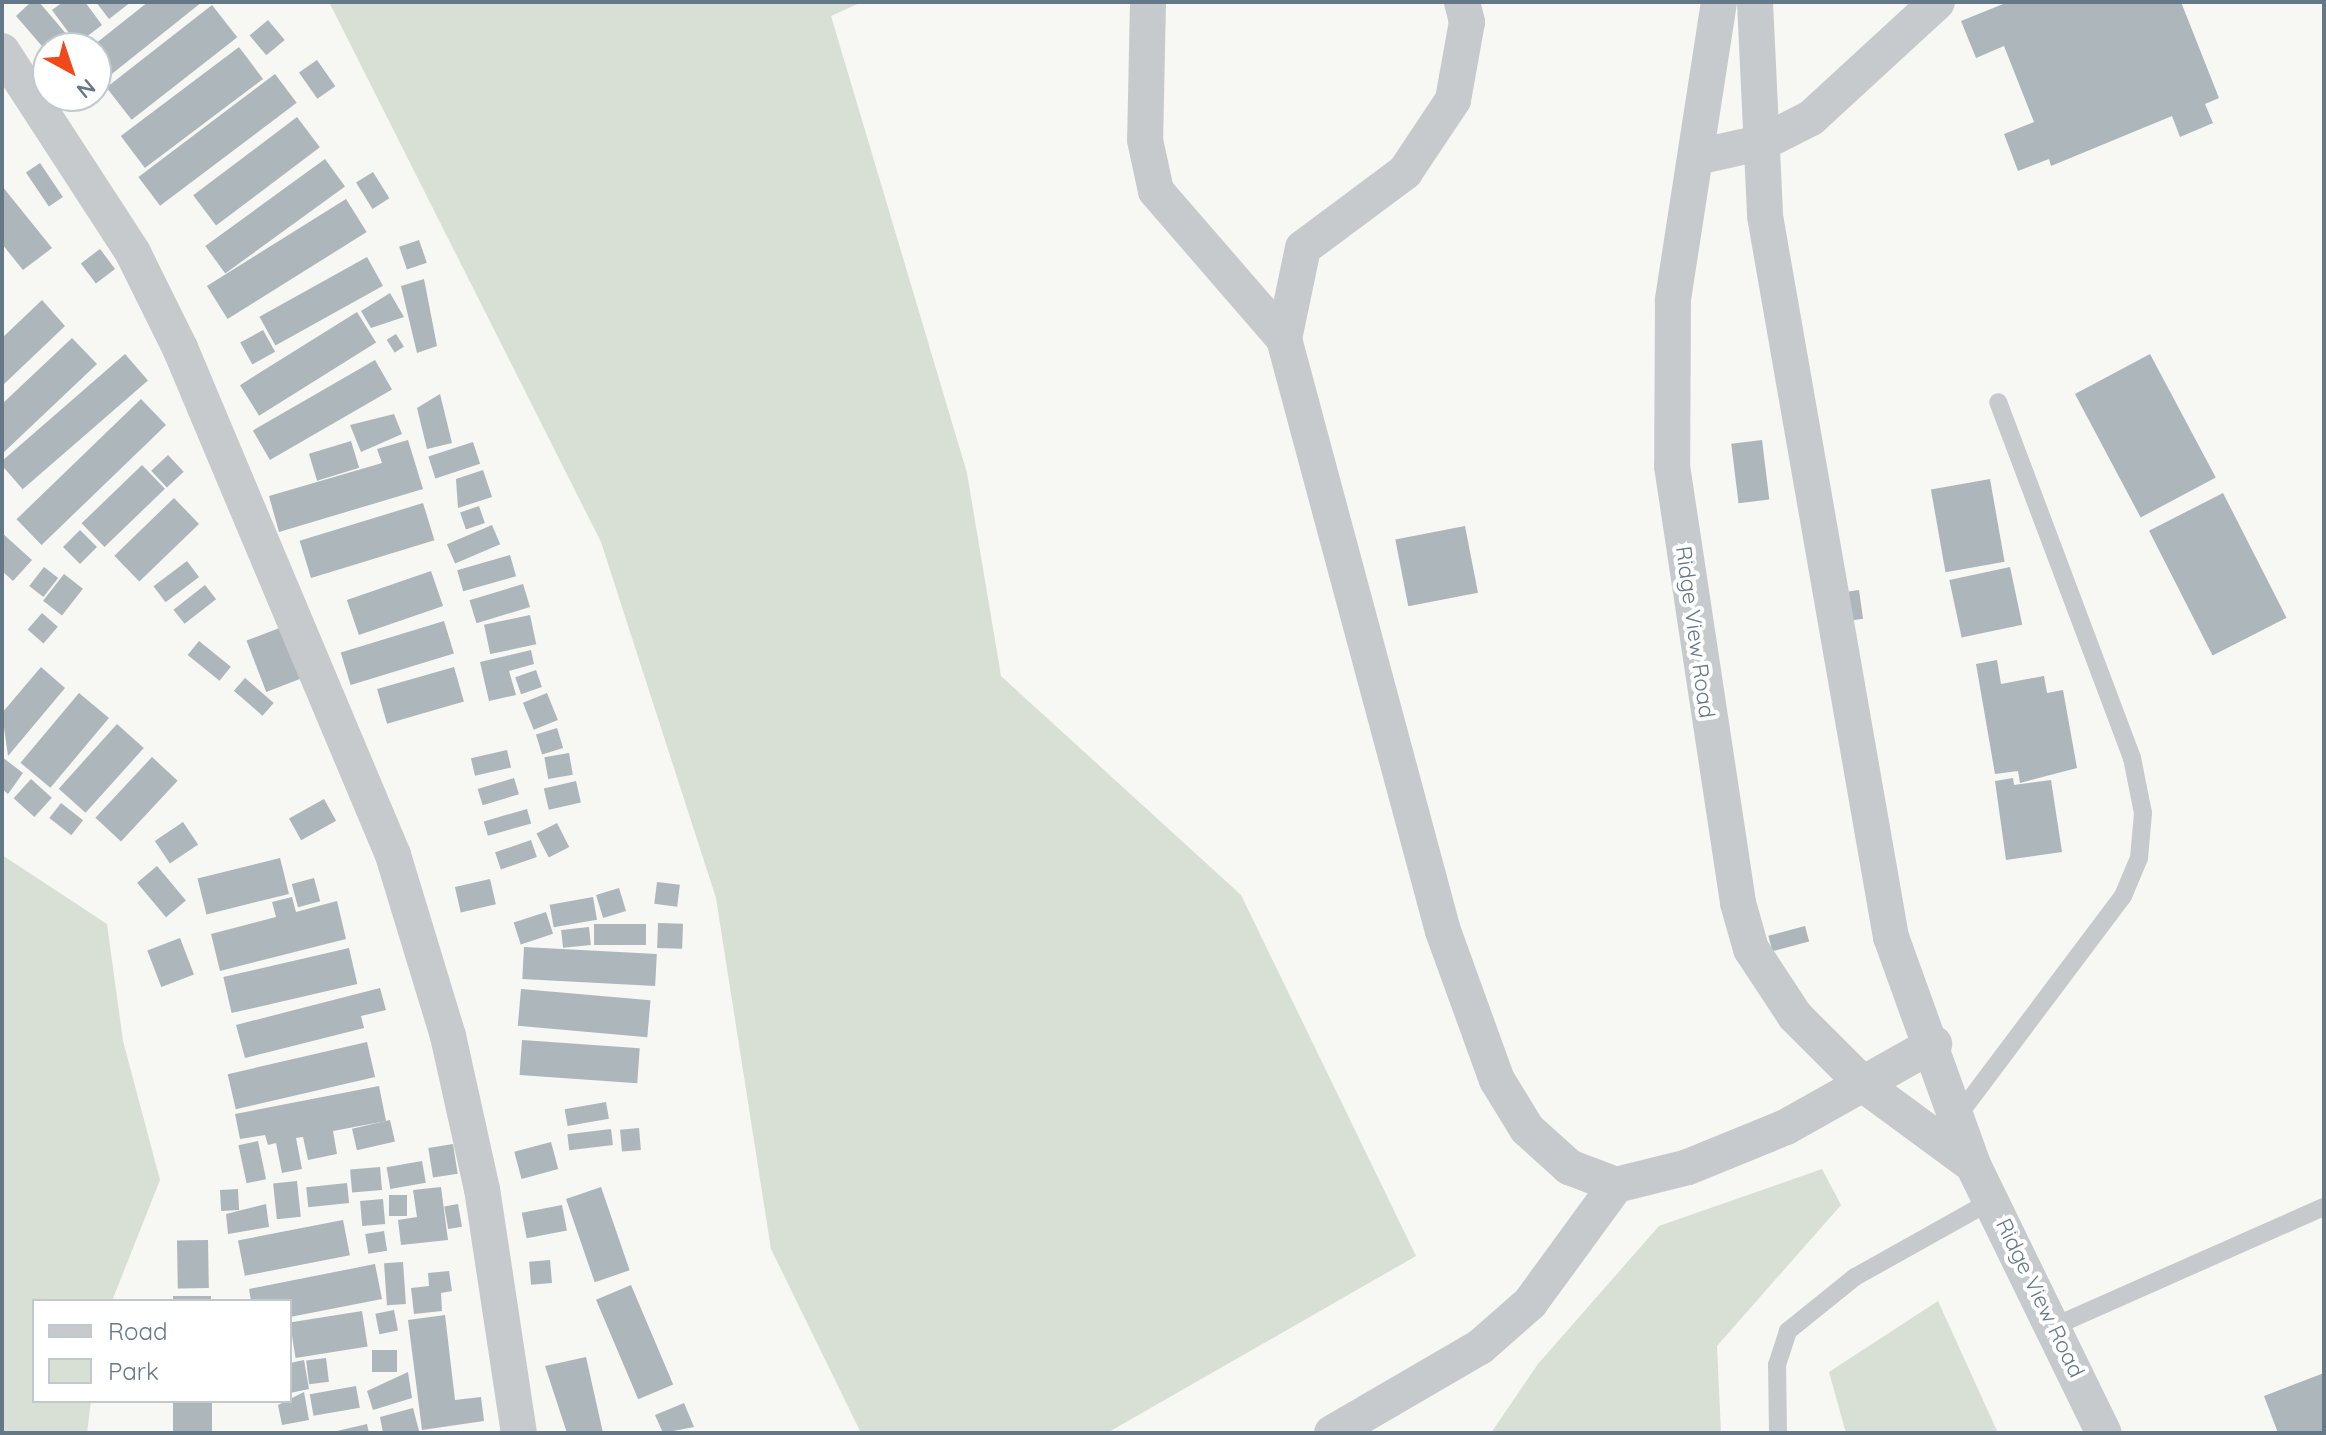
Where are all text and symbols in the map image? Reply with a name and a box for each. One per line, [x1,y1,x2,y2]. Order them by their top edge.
north arrow [32,32,112,112]
text: N [71,73,101,105]
street label: Ridge View Road [1670,544,1720,720]
street label: Ridge View Road [1990,1214,2090,1382]
legend [32,1299,292,1403]
text: Road [108,1316,168,1346]
text: Park [108,1356,159,1386]

